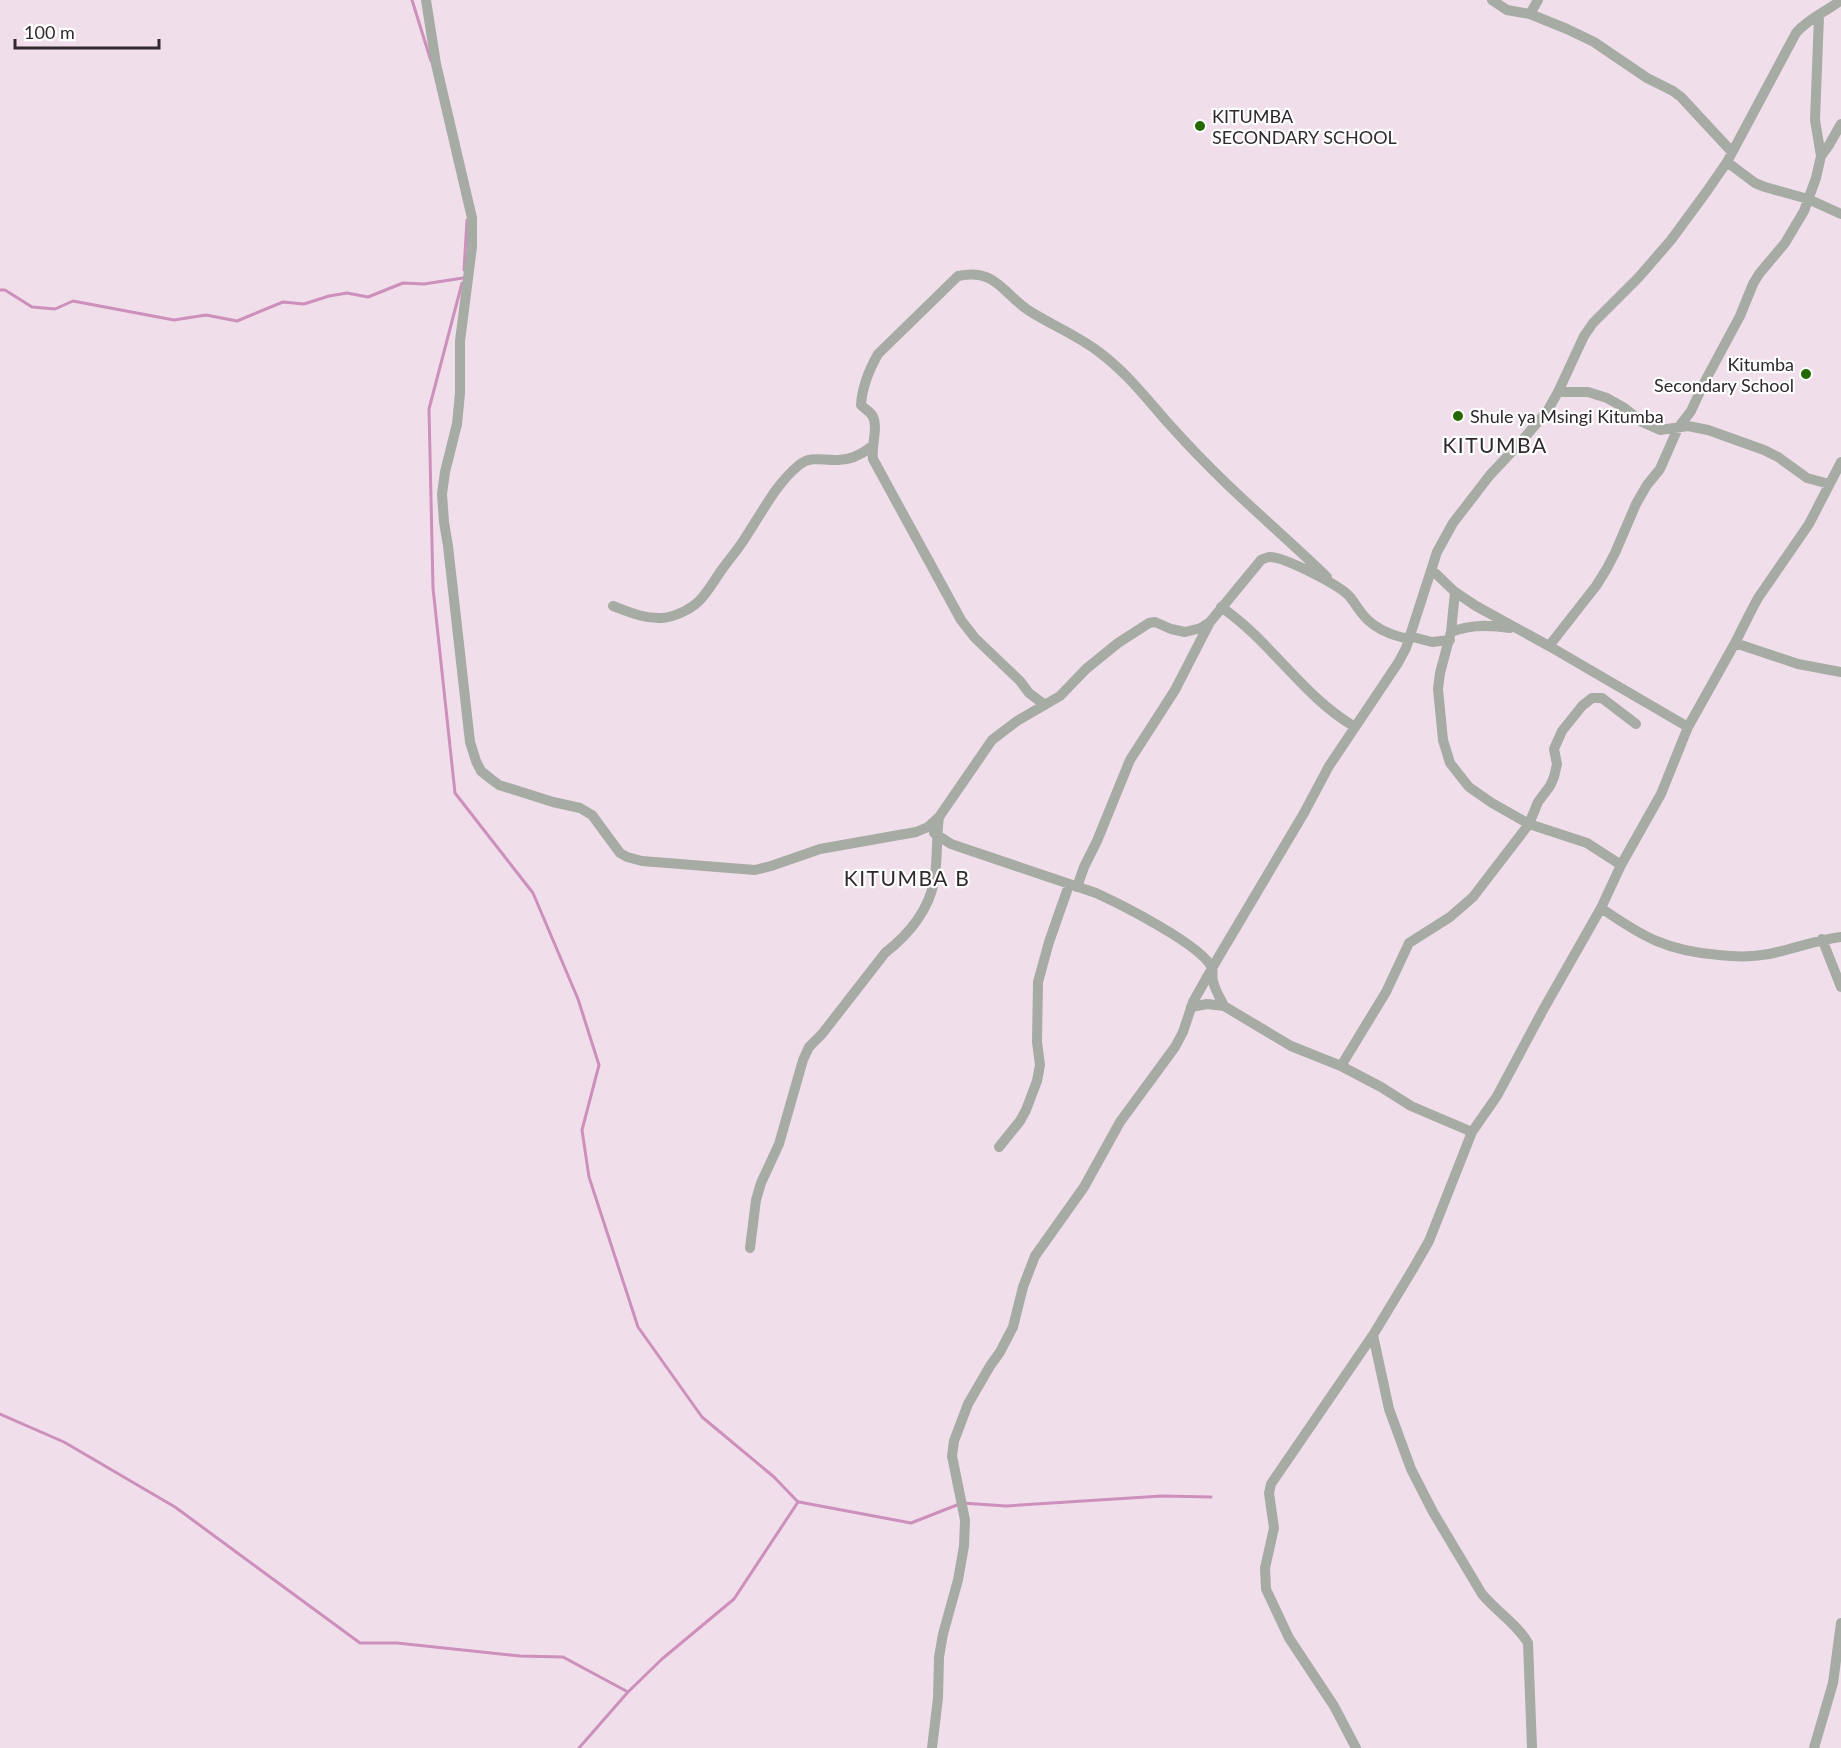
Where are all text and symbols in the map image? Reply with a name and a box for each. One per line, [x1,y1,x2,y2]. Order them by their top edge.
scale bar [15,12,159,50]
text: 100 m [24,21,75,43]
place label: KITUMBA SECONDARY SCHOOL [1212,105,1397,148]
marker: KITUMBA SECONDARY SCHOOL [1193,119,1207,133]
place label: Kitumba Secondary School [1654,353,1794,396]
marker: Kitumba Secondary School [1799,367,1813,381]
place label: Shule ya Msingi Kitumba [1470,405,1664,427]
marker: Shule ya Msingi Kitumba [1451,409,1465,423]
district label: KITUMBA [1442,432,1548,457]
district label: KITUMBA B [844,865,970,890]

